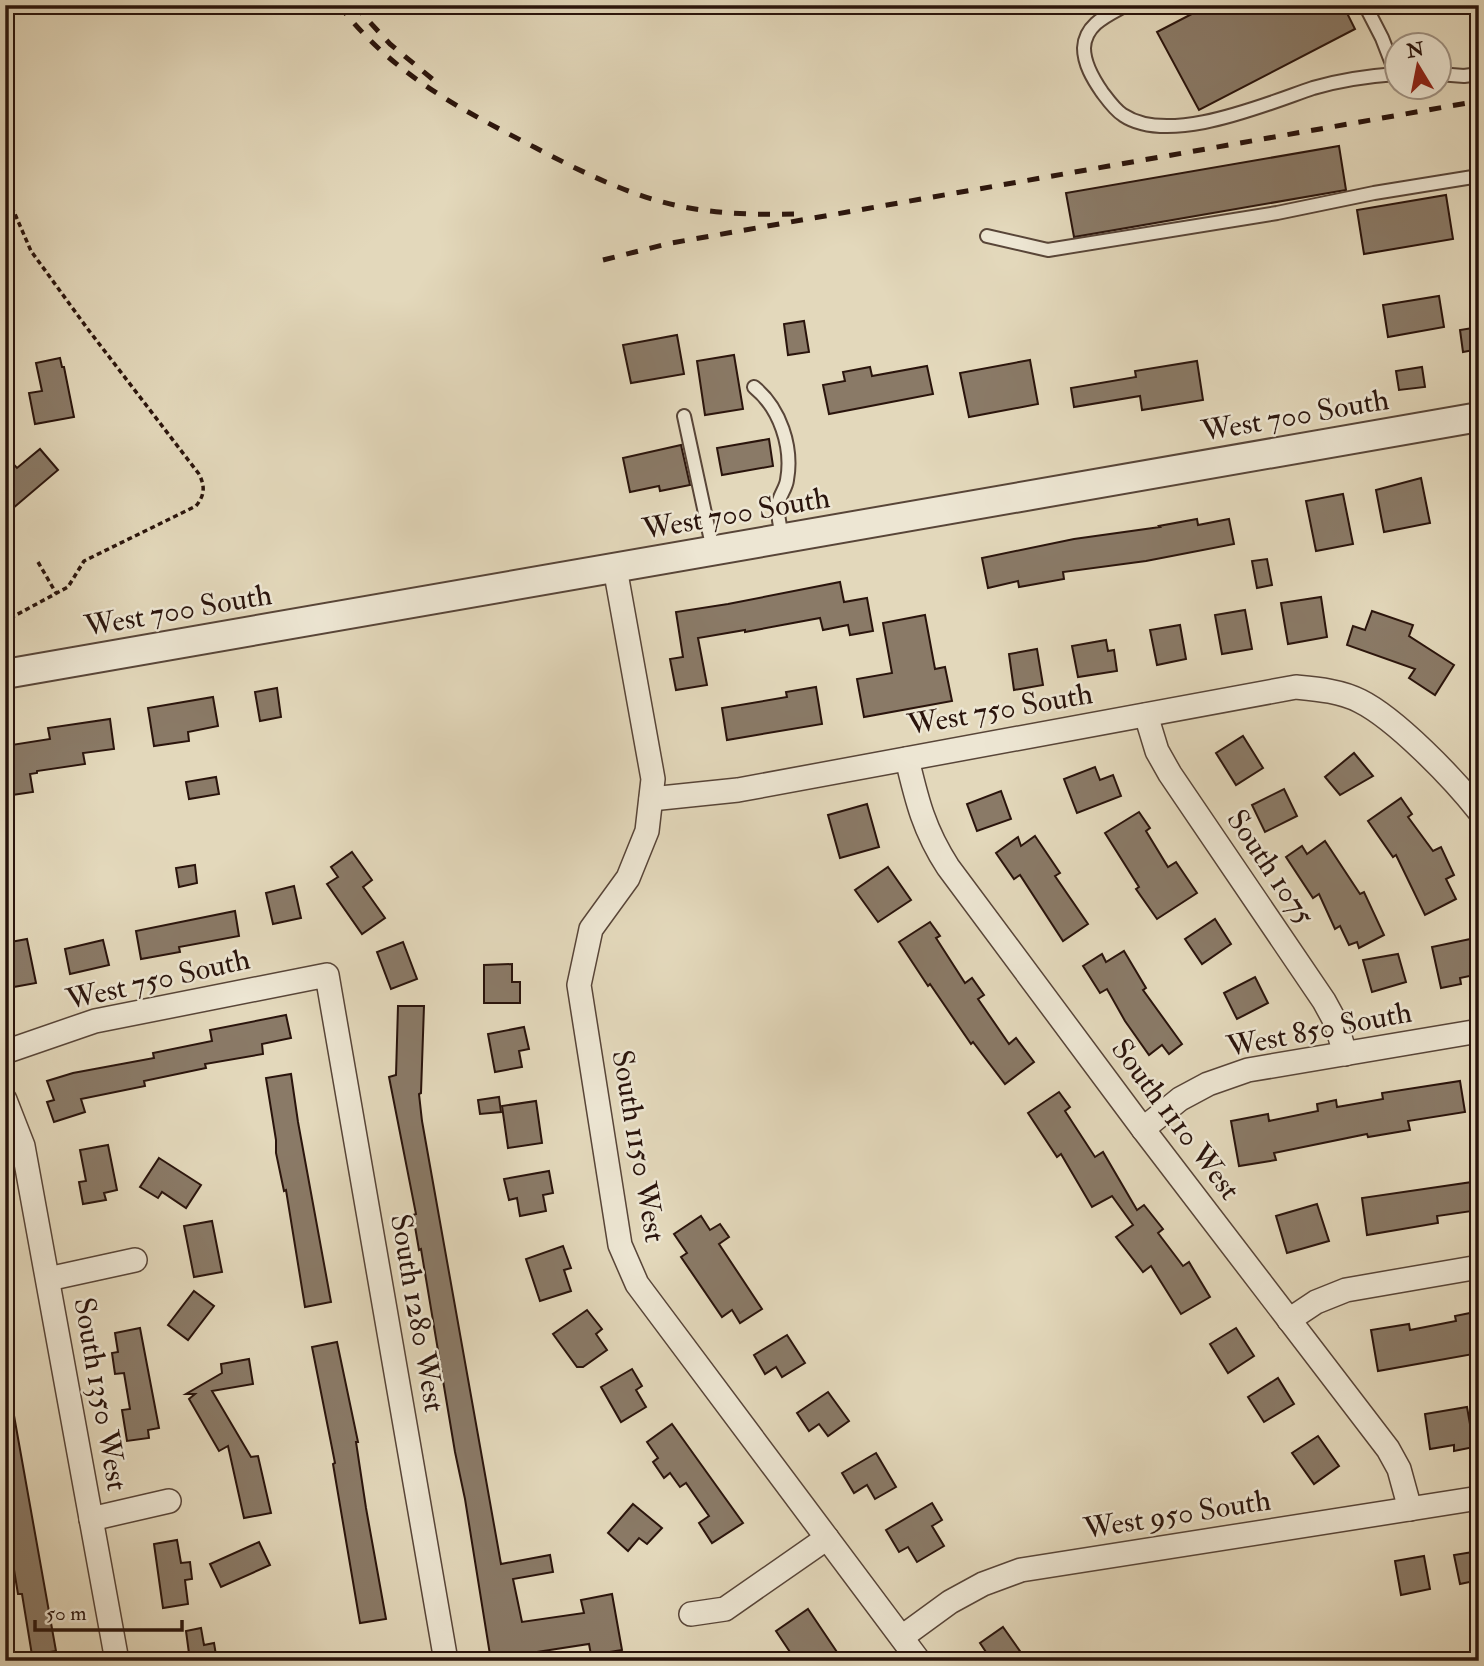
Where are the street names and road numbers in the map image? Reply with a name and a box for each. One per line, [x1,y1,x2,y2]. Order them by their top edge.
street label: West 700 South [1198,381,1392,450]
street label: West 700 South [639,479,833,548]
street label: West 700 South [81,576,275,645]
street label: West 750 South [904,675,1096,744]
street label: South 1075 [1219,803,1323,933]
street label: West 750 South [62,940,254,1019]
street label: West 850 South [1223,993,1415,1066]
street label: South 1110 West [1103,1031,1248,1207]
street label: South 1150 West [603,1047,674,1245]
street label: South 1280 West [382,1211,453,1415]
street label: South 1350 West [65,1295,136,1494]
street label: West 950 South [1080,1481,1273,1548]

